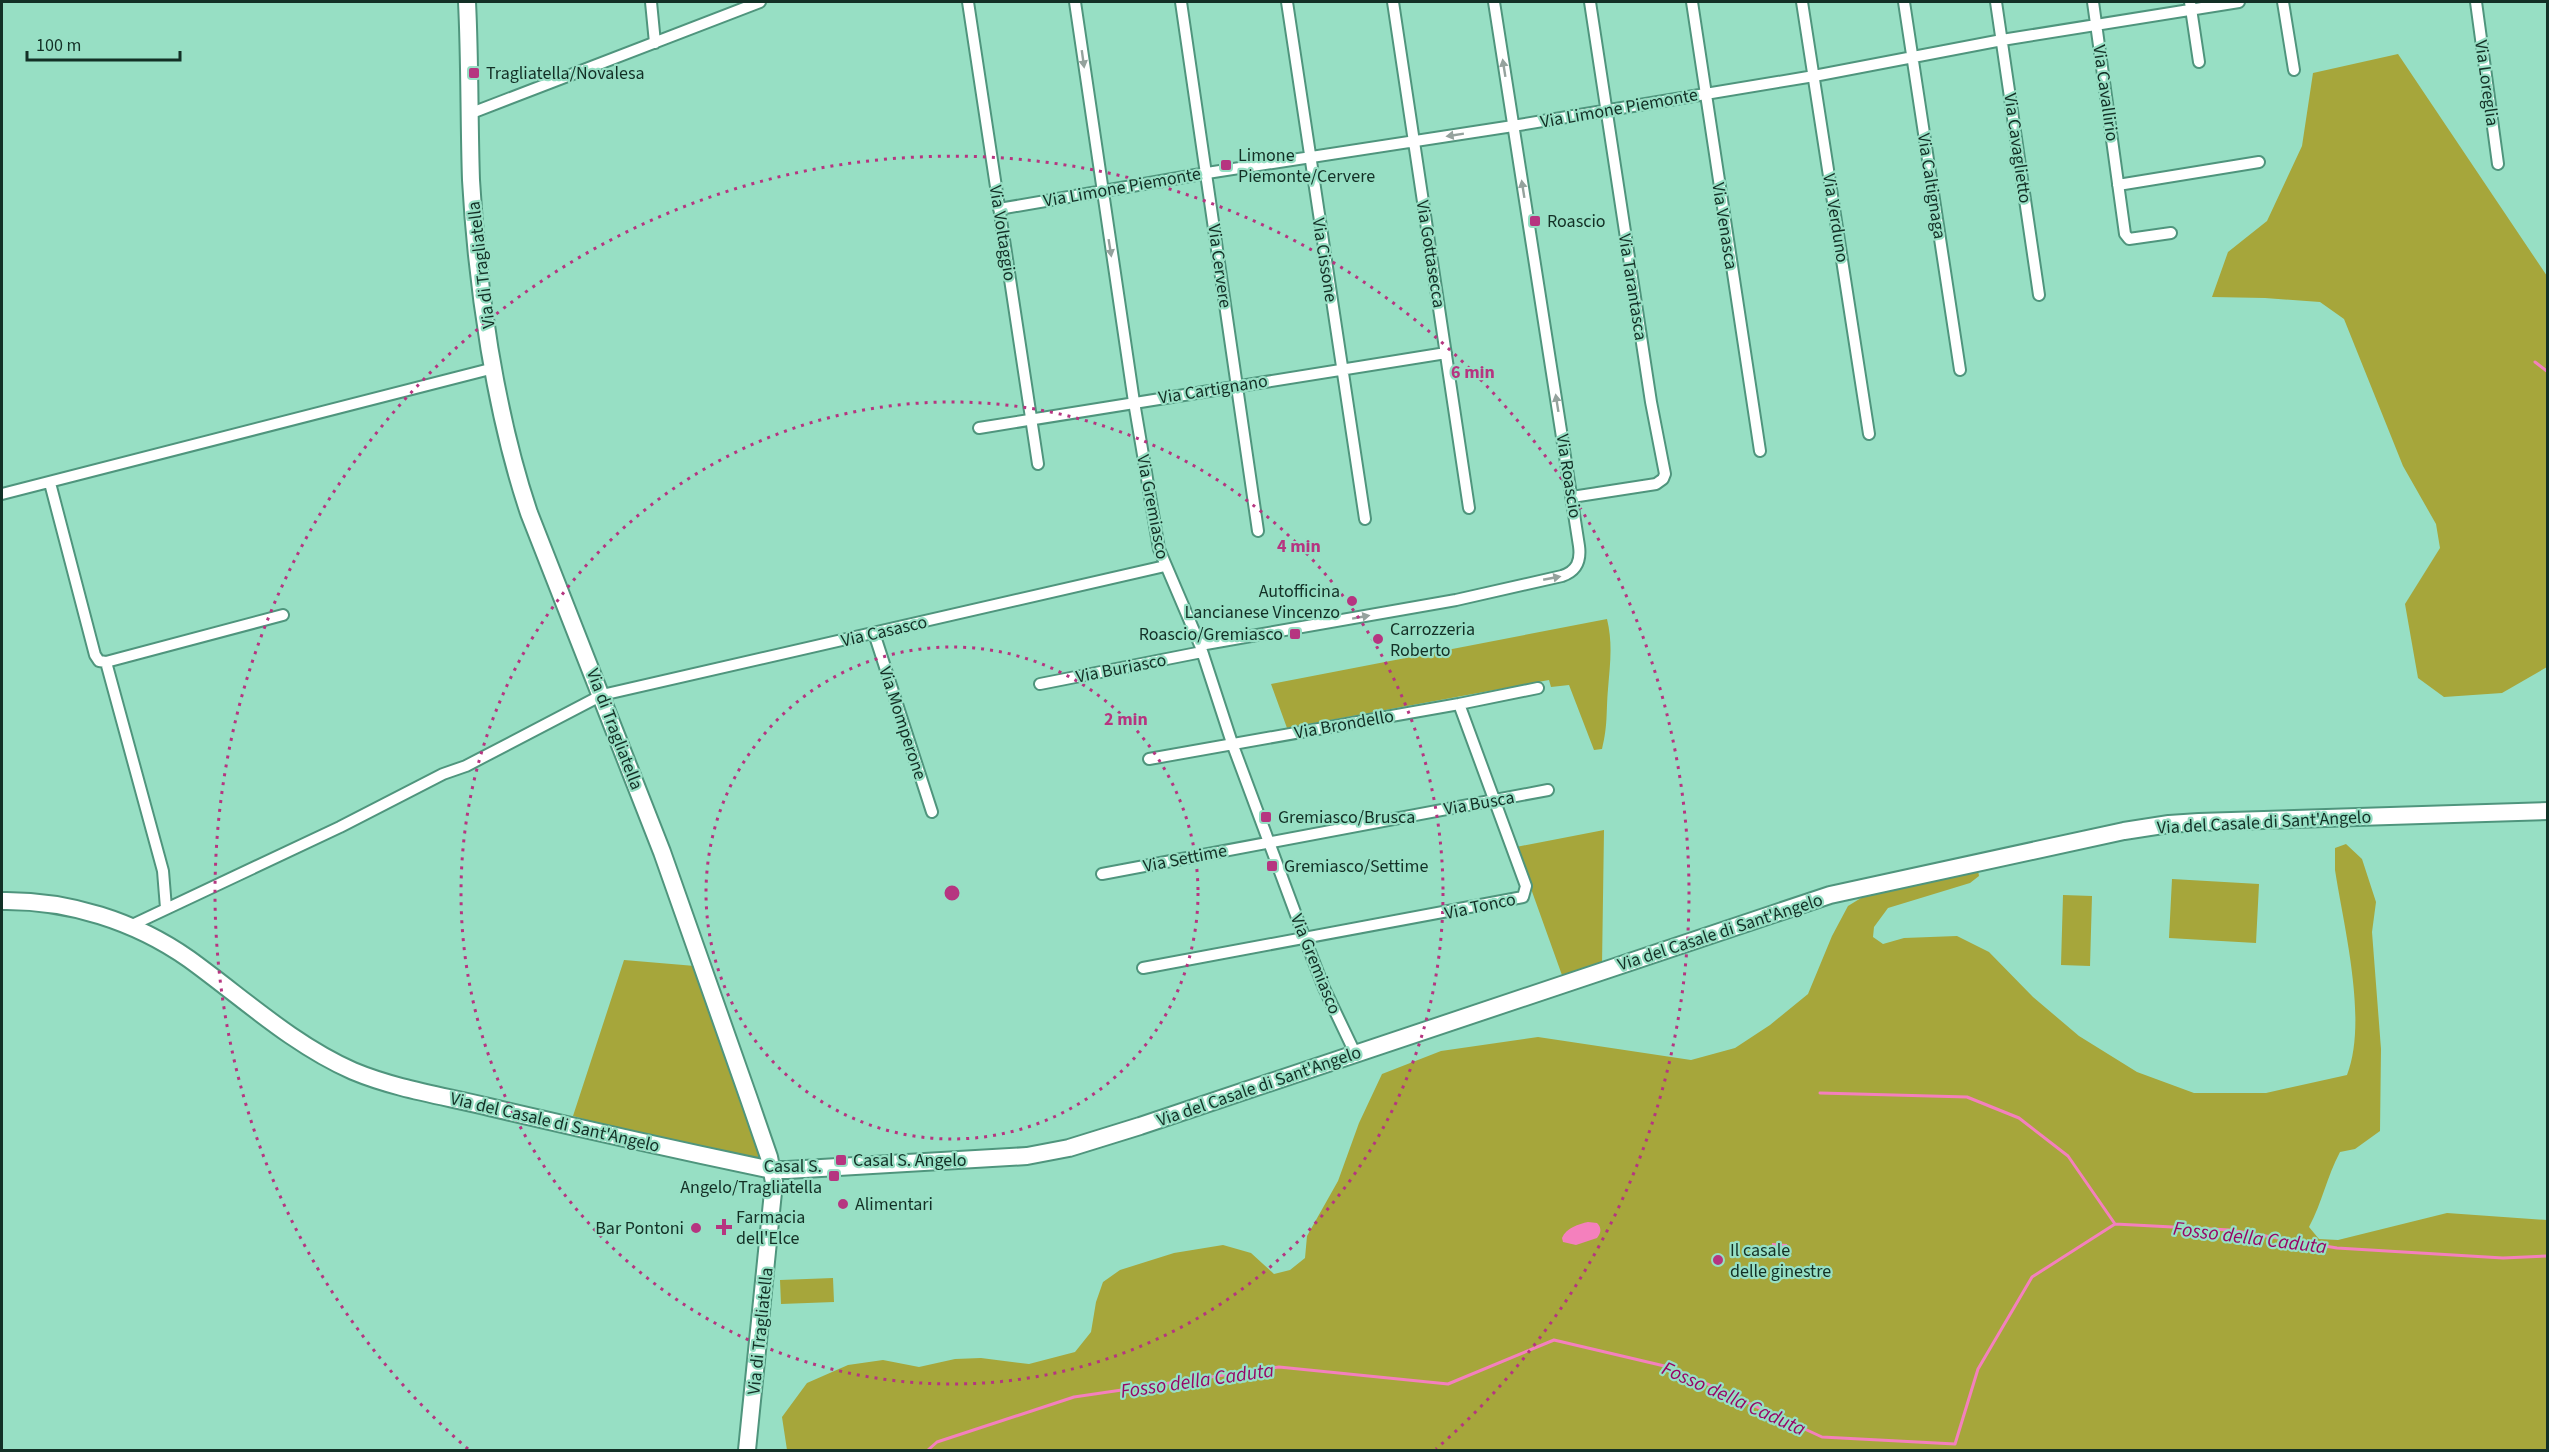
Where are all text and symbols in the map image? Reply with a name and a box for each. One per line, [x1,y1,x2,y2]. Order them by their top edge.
scale bar [27,24,180,62]
text: 100 m [36,33,81,58]
street label: Via Loreglia [2468,38,2505,128]
street label: Via Cavallirio [2086,43,2125,143]
one-way arrow [1079,50,1088,69]
one-way arrow [1500,59,1509,78]
place label: Tragliatella/Novalesa [486,61,645,86]
marker: Tragliatella/Novalesa [467,66,481,80]
street label: Via Limone Piemonte [1538,82,1700,135]
street label: Via Cavaglietto [1997,91,2038,205]
one-way arrow [1446,130,1465,139]
street label: Via Caltignaga [1911,131,1952,241]
place label: Limone Piemonte/Cervere [1238,143,1375,189]
marker: Limone Piemonte/Cervere [1219,158,1233,172]
street label: Via Limone Piemonte [1041,161,1203,214]
street label: Via Verduno [1816,172,1855,264]
one-way arrow [1519,180,1528,199]
street label: Via Venasca [1705,181,1744,271]
street label: Via Voltaggio [983,183,1022,283]
street label: Via Gottasecca [1410,198,1451,310]
street label: Via di Tragliatella [461,200,502,330]
place label: Roascio [1547,209,1606,234]
marker: Roascio [1528,214,1542,228]
street label: Via Cissone [1306,216,1343,304]
street label: Via Cervere [1201,222,1238,310]
street label: Via Tarantasca [1612,232,1653,342]
one-way arrow [1106,238,1115,257]
text: 6 min [1451,360,1495,385]
street label: Via Cartignano [1157,369,1269,410]
one-way arrow [1552,393,1561,412]
street label: Via Roascio [1550,432,1587,520]
street label: Via Gremiasco [1130,453,1175,562]
text: 4 min [1277,534,1321,559]
one-way arrow [1542,573,1561,582]
place label: Autofficina Lancianese Vincenzo [1184,579,1340,625]
marker: Autofficina Lancianese Vincenzo [1345,594,1359,608]
street label: Via Casasco [839,609,930,654]
one-way arrow [1351,612,1370,621]
place label: Carrozzeria Roberto [1390,617,1475,663]
place label: Roascio/Gremiasco [1139,622,1283,647]
marker: Roascio/Gremiasco [1288,627,1302,641]
marker: Carrozzeria Roberto [1371,632,1385,646]
street label: Via Buriasco [1074,647,1168,690]
street label: Via Momperone [872,663,933,783]
street label: Via di Tragliatella [580,665,649,793]
street label: Via Brondello [1292,703,1396,746]
text: 2 min [1104,707,1148,732]
street label: Via Busca [1442,785,1516,822]
street label: Via del Casale di Sant'Angelo [2156,804,2372,841]
place label: Gremiasco/Brusca [1278,805,1415,830]
marker: Gremiasco/Brusca [1259,810,1273,824]
street label: Via Settime [1141,838,1229,879]
place label: Gremiasco/Settime [1284,854,1428,879]
marker: Gremiasco/Settime [1265,859,1279,873]
centre of rings [942,883,962,903]
street label: Via Tonco [1442,887,1518,926]
street label: Via del Casale di Sant'Angelo [1614,887,1826,977]
street label: Via Gremiasco [1284,910,1347,1018]
street label: Via del Casale di Sant'Angelo [1154,1040,1365,1133]
street label: Via del Casale di Sant'Angelo [448,1086,662,1159]
place label: Casal S. Angelo [853,1148,967,1173]
marker: Casal S. Angelo [834,1153,848,1167]
place label: Casal S. Angelo/Tragliatella [680,1154,822,1200]
marker: Casal S. Angelo/Tragliatella [827,1169,841,1183]
place label: Alimentari [855,1192,933,1217]
marker: Alimentari [836,1197,850,1211]
place label: Farmacia dell'Elce [736,1205,805,1251]
water label: Fosso della Caduta [2171,1215,2329,1261]
place label: Bar Pontoni [595,1216,684,1241]
marker: Farmacia dell'Elce [717,1220,731,1234]
marker: Bar Pontoni [689,1221,703,1235]
place label: Il casale delle ginestre [1730,1238,1831,1284]
marker: Il casale delle ginestre [1711,1253,1725,1267]
street label: Via di Tragliatella [741,1266,780,1396]
water label: Fosso della Caduta [1657,1355,1810,1443]
water label: Fosso della Caduta [1119,1356,1276,1406]

